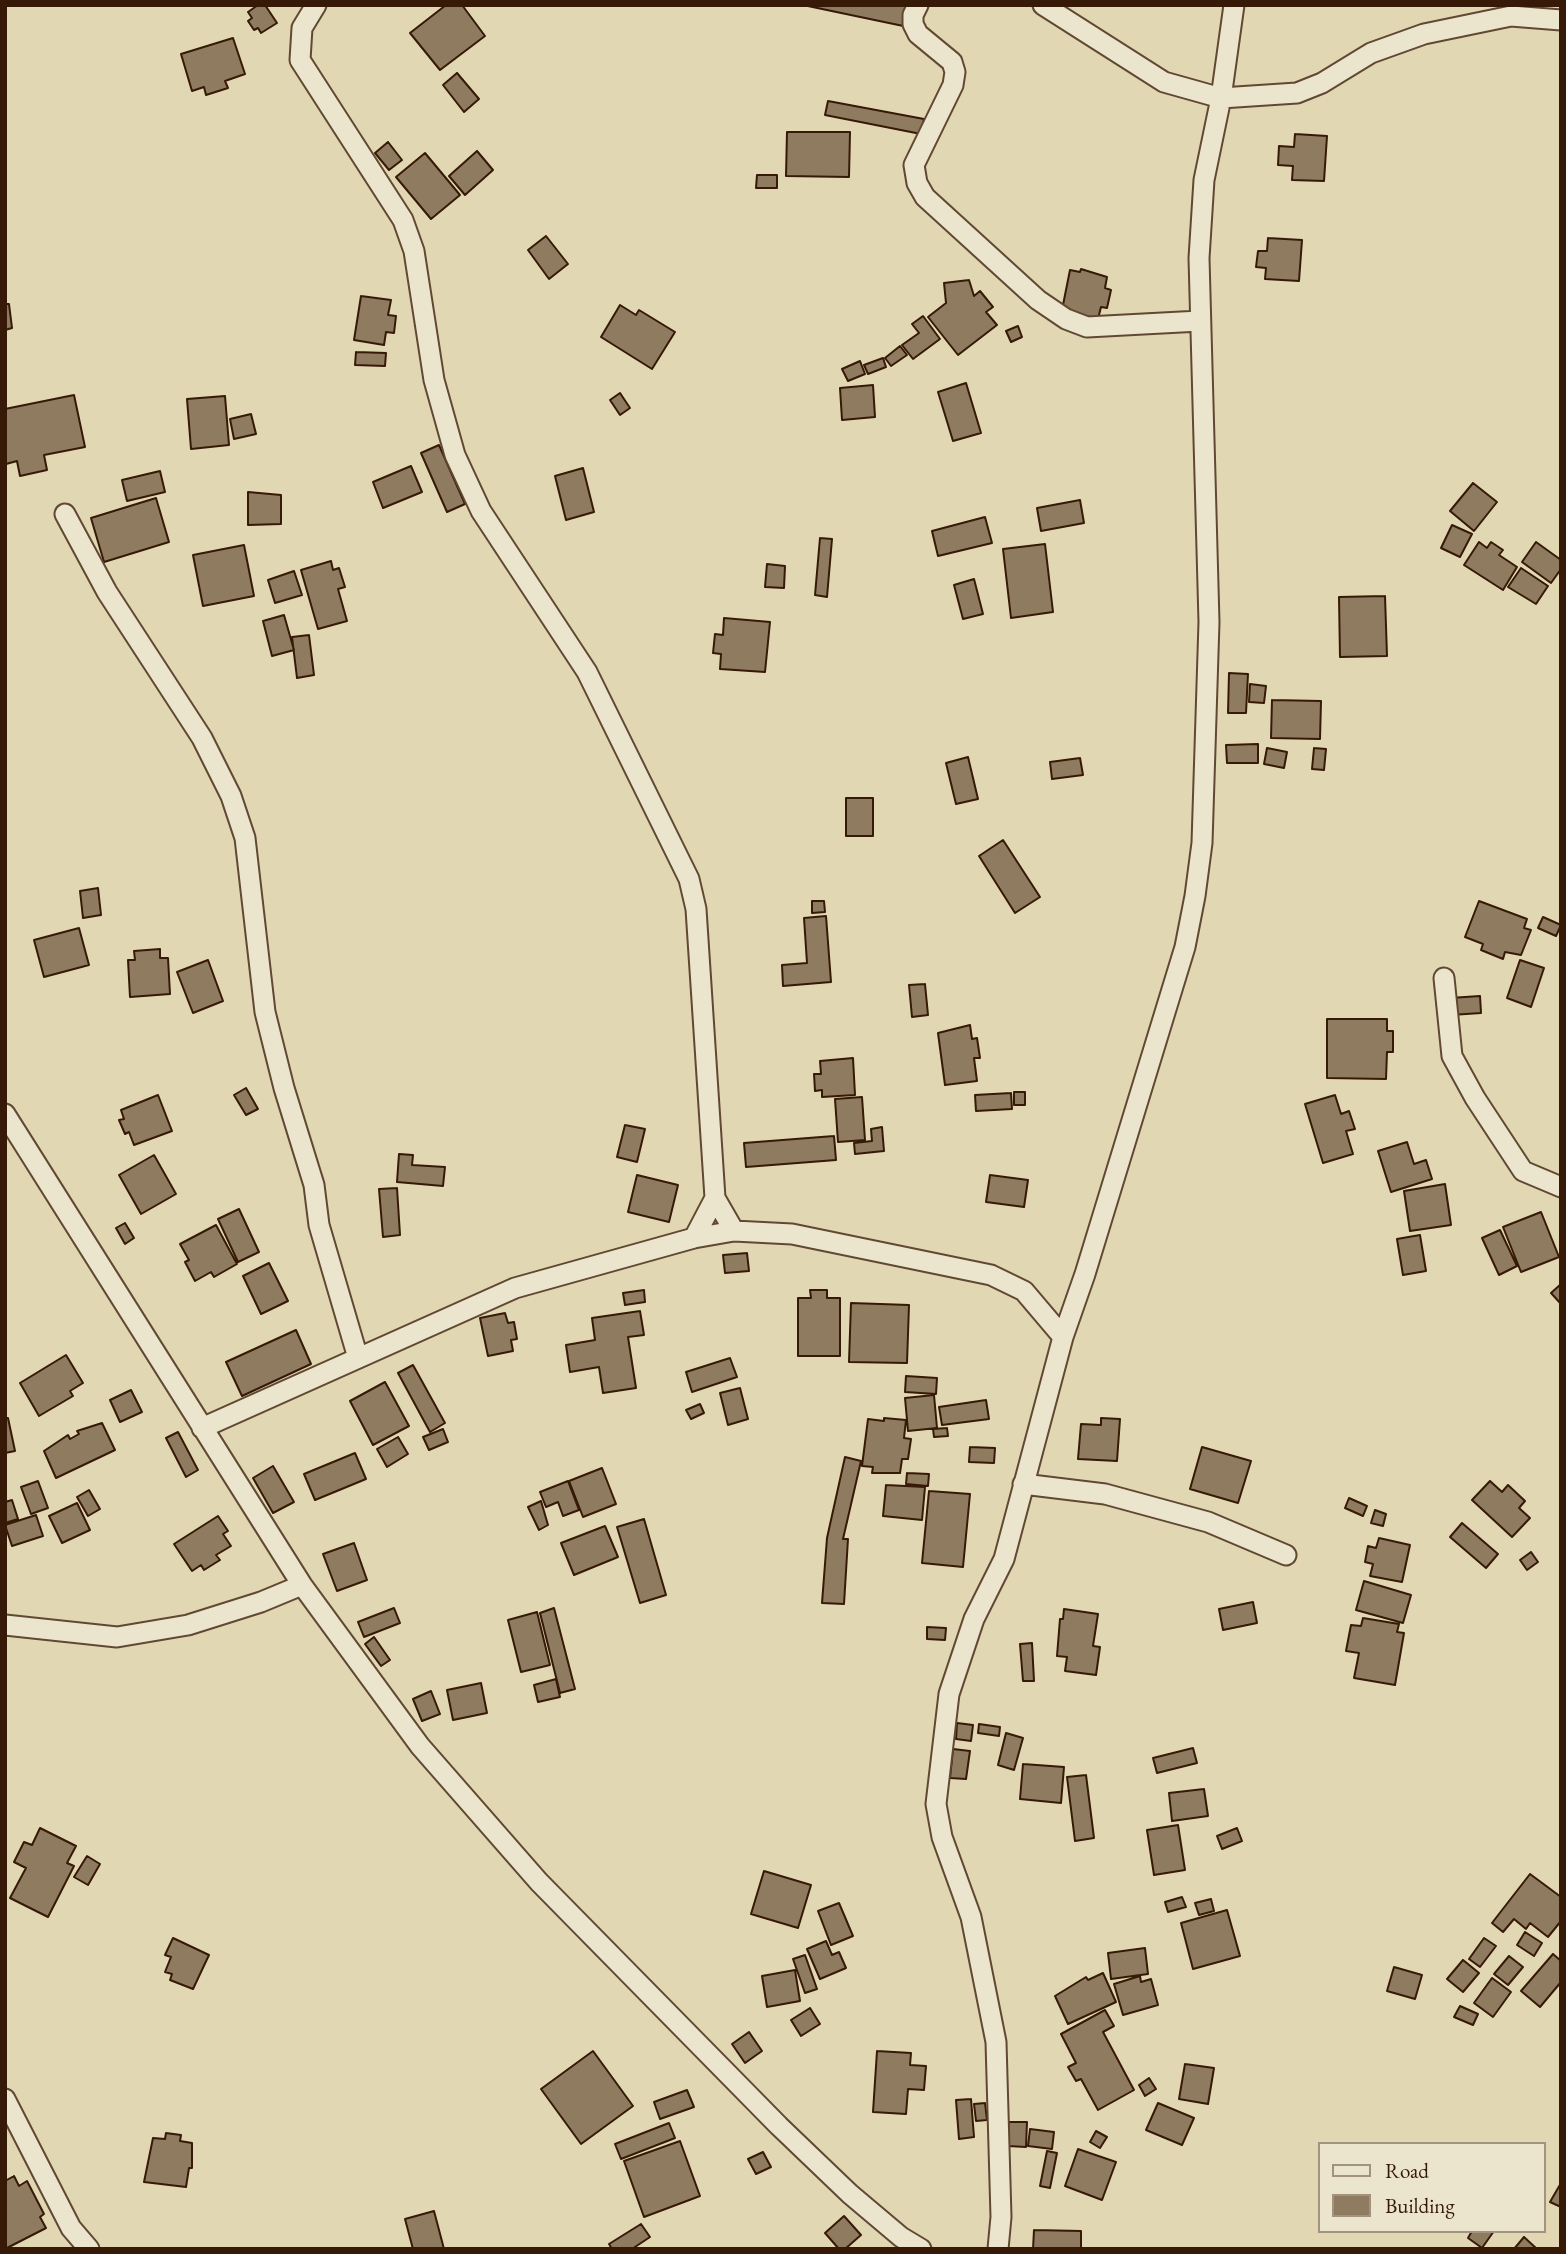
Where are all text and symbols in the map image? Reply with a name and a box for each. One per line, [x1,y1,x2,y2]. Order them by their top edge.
legend [1318,2142,1545,2233]
text: Road [1385,2157,1429,2184]
text: Building [1385,2192,1455,2219]

